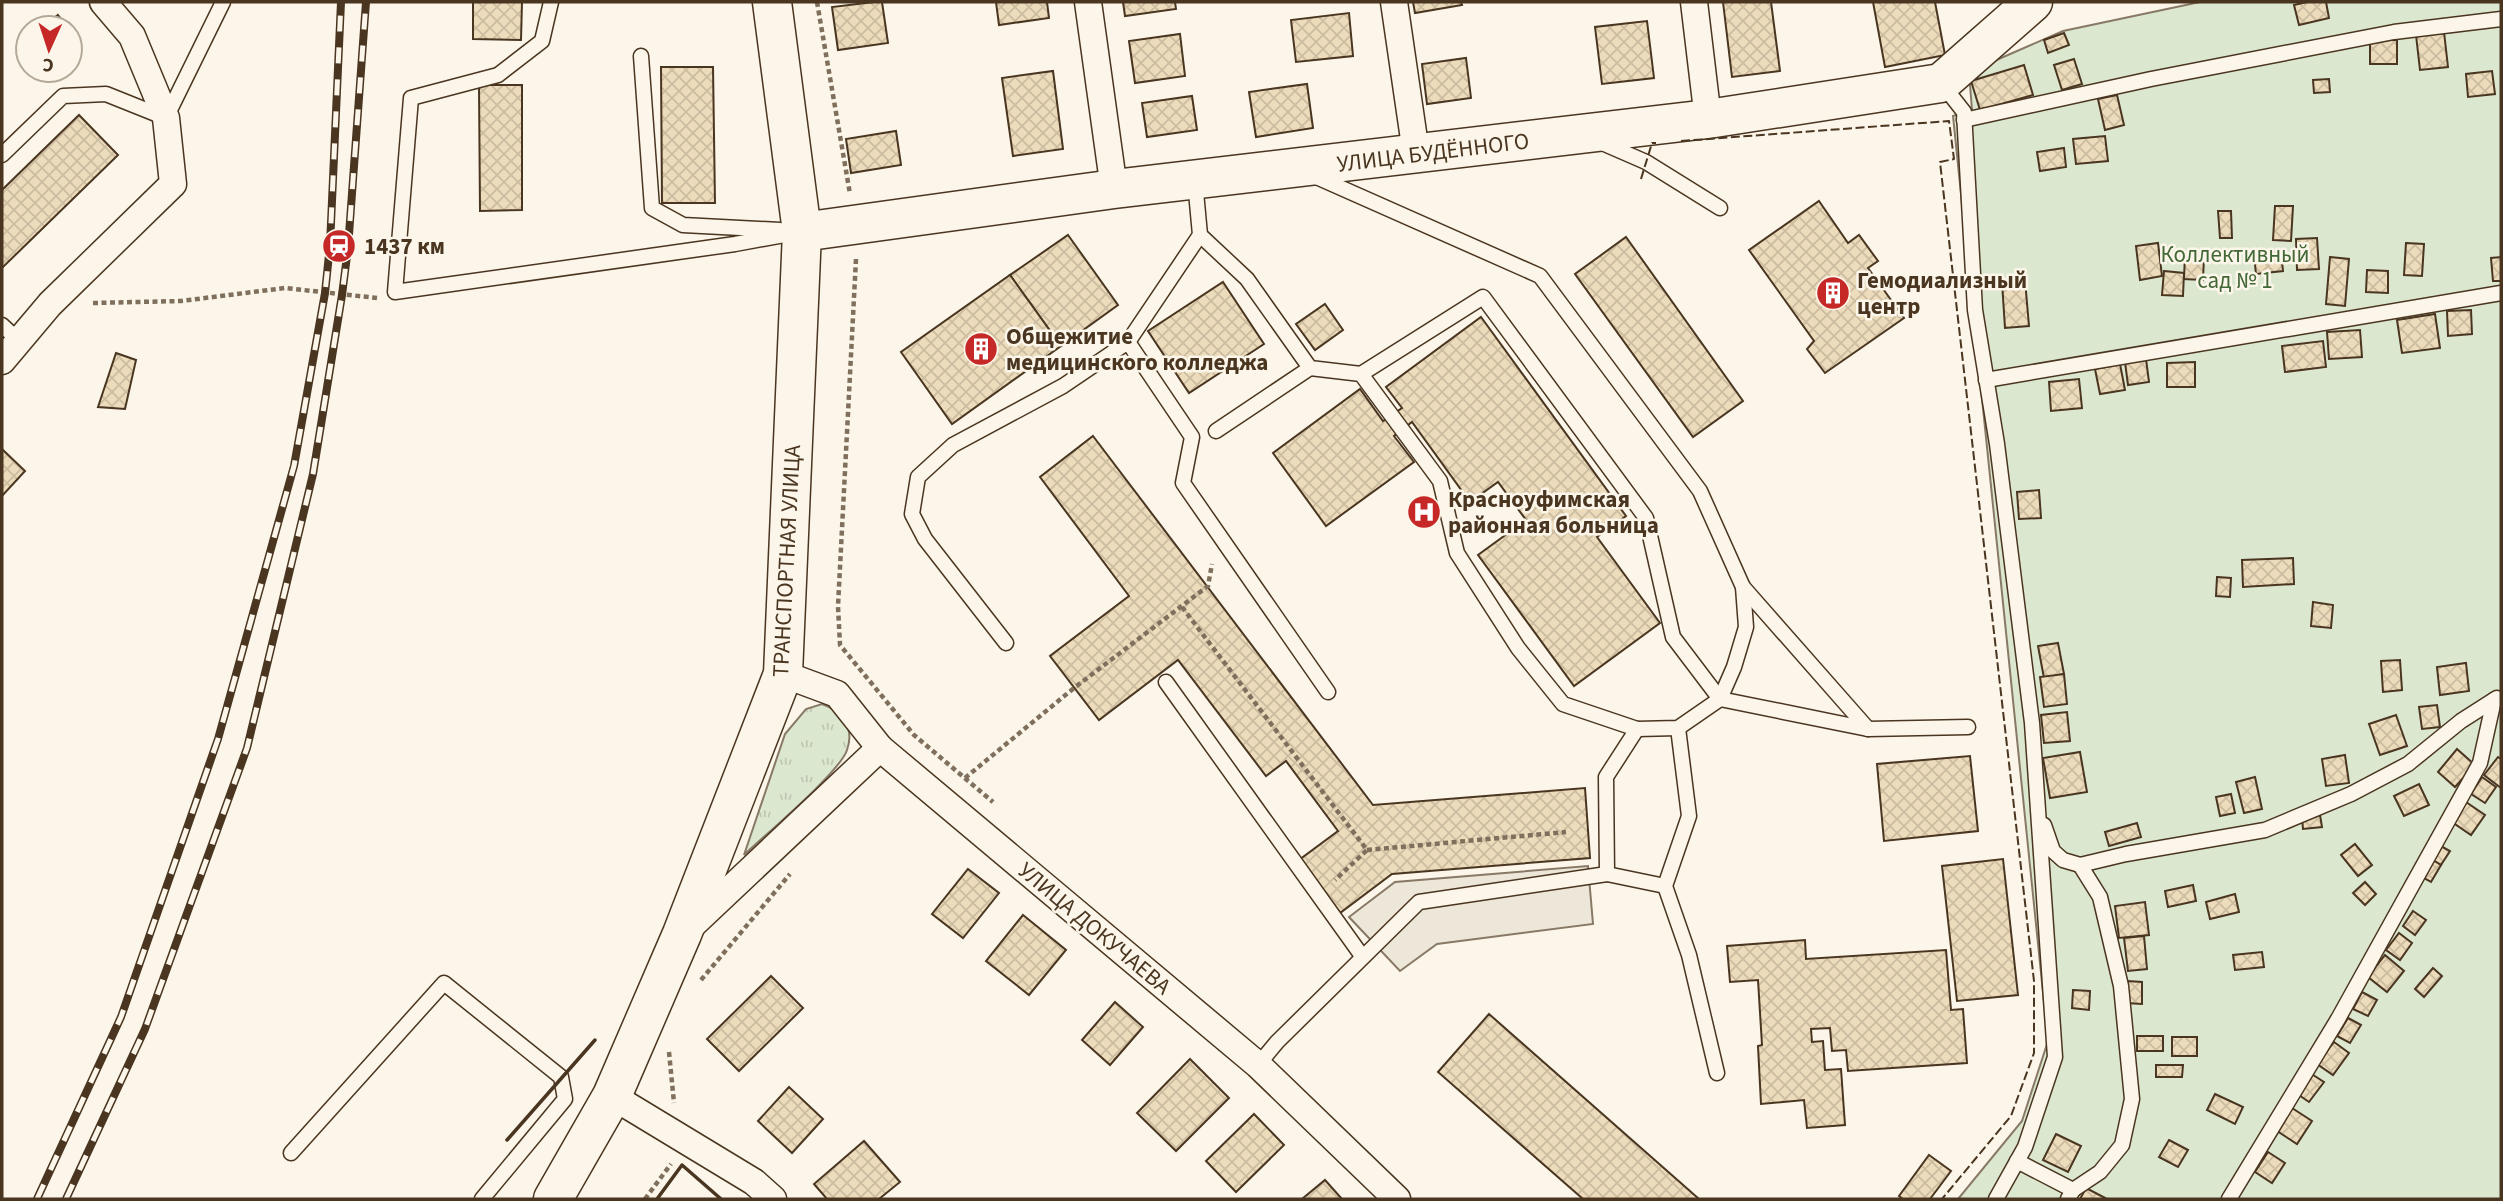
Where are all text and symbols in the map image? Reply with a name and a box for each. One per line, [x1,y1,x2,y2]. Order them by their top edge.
north arrow [14,14,84,84]
text: С [42,51,54,78]
street label: УЛИЦА БУДЁННОГО [1335,124,1531,181]
station icon: 1437 км [320,227,358,265]
place label: 1437 км [364,230,445,263]
park label: Коллективный сад № 1 [2160,238,2310,297]
place label: Гемодиализный центр [1857,264,2027,323]
building icon: Гемодиализный центр [1814,274,1852,312]
place label: Общежитие медицинского колледжа [1006,320,1268,379]
building icon: Общежитие медицинского колледжа [962,330,1000,368]
street label: ТРАНСПОРТНАЯ УЛИЦА [764,444,809,678]
place label: Красноуфимская районная больница [1448,483,1659,542]
hospital icon: Красноуфимская районная больница [1405,493,1443,531]
street label: УЛИЦА ДОКУЧАЕВА [1011,854,1179,1003]

